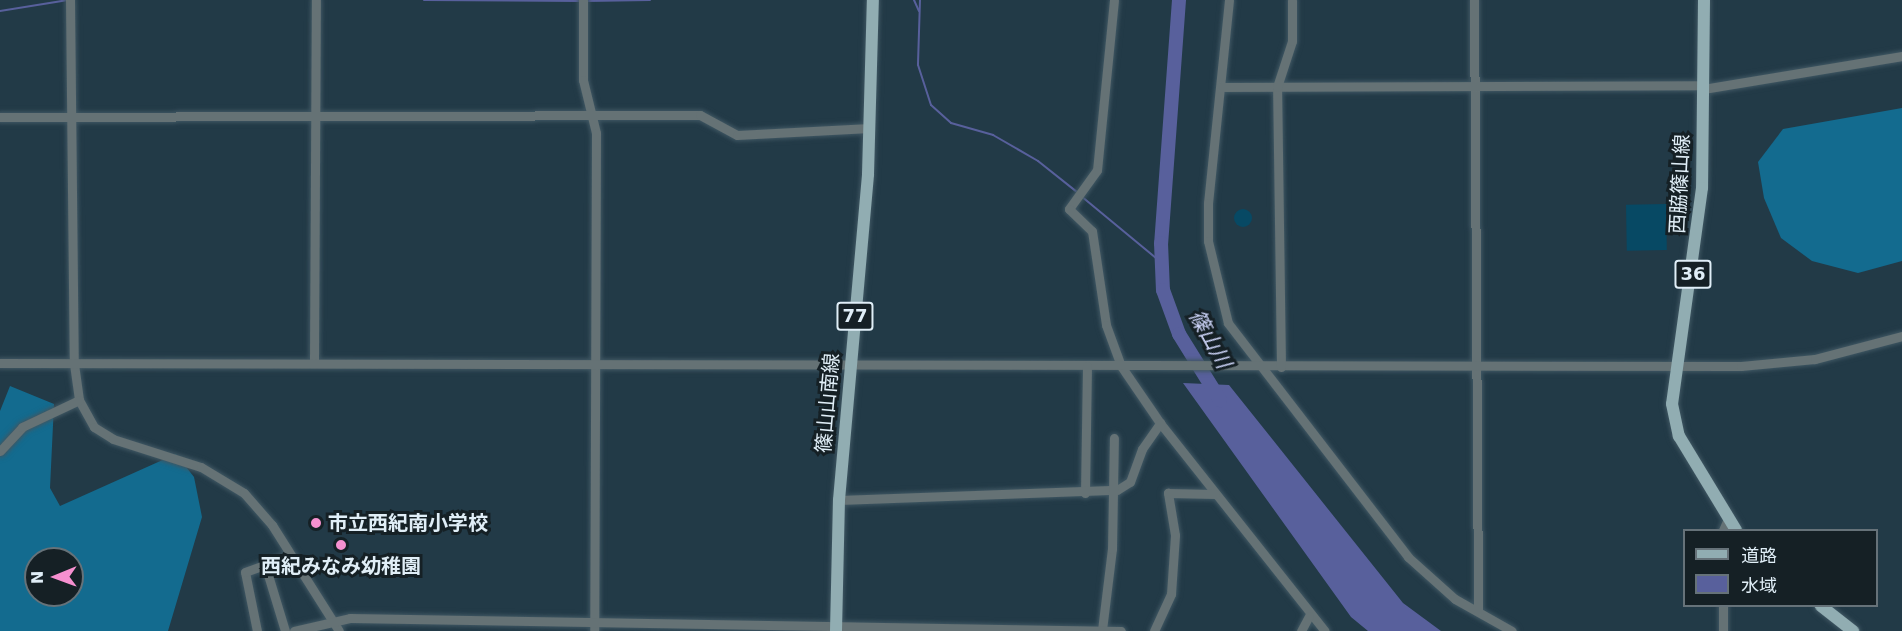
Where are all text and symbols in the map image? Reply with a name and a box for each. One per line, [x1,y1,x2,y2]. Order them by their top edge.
street label: 西脇篠山線 [1665,133,1695,235]
road number: 36 [1674,259,1712,289]
road number: 77 [836,301,874,331]
water label: 篠山川 [1184,305,1236,373]
street label: 篠山山南線 [812,352,844,454]
place label: 市立西紀南小学校 [328,511,488,535]
marker: 市立西紀南小学校 [309,516,323,530]
legend [1683,529,1878,607]
marker: 西紀みなみ幼稚園 [334,538,348,552]
text: 道路 [1741,545,1777,566]
north arrow [24,547,84,607]
place label: 西紀みなみ幼稚園 [261,554,421,578]
text: N [28,570,47,584]
text: 水域 [1741,575,1777,596]

